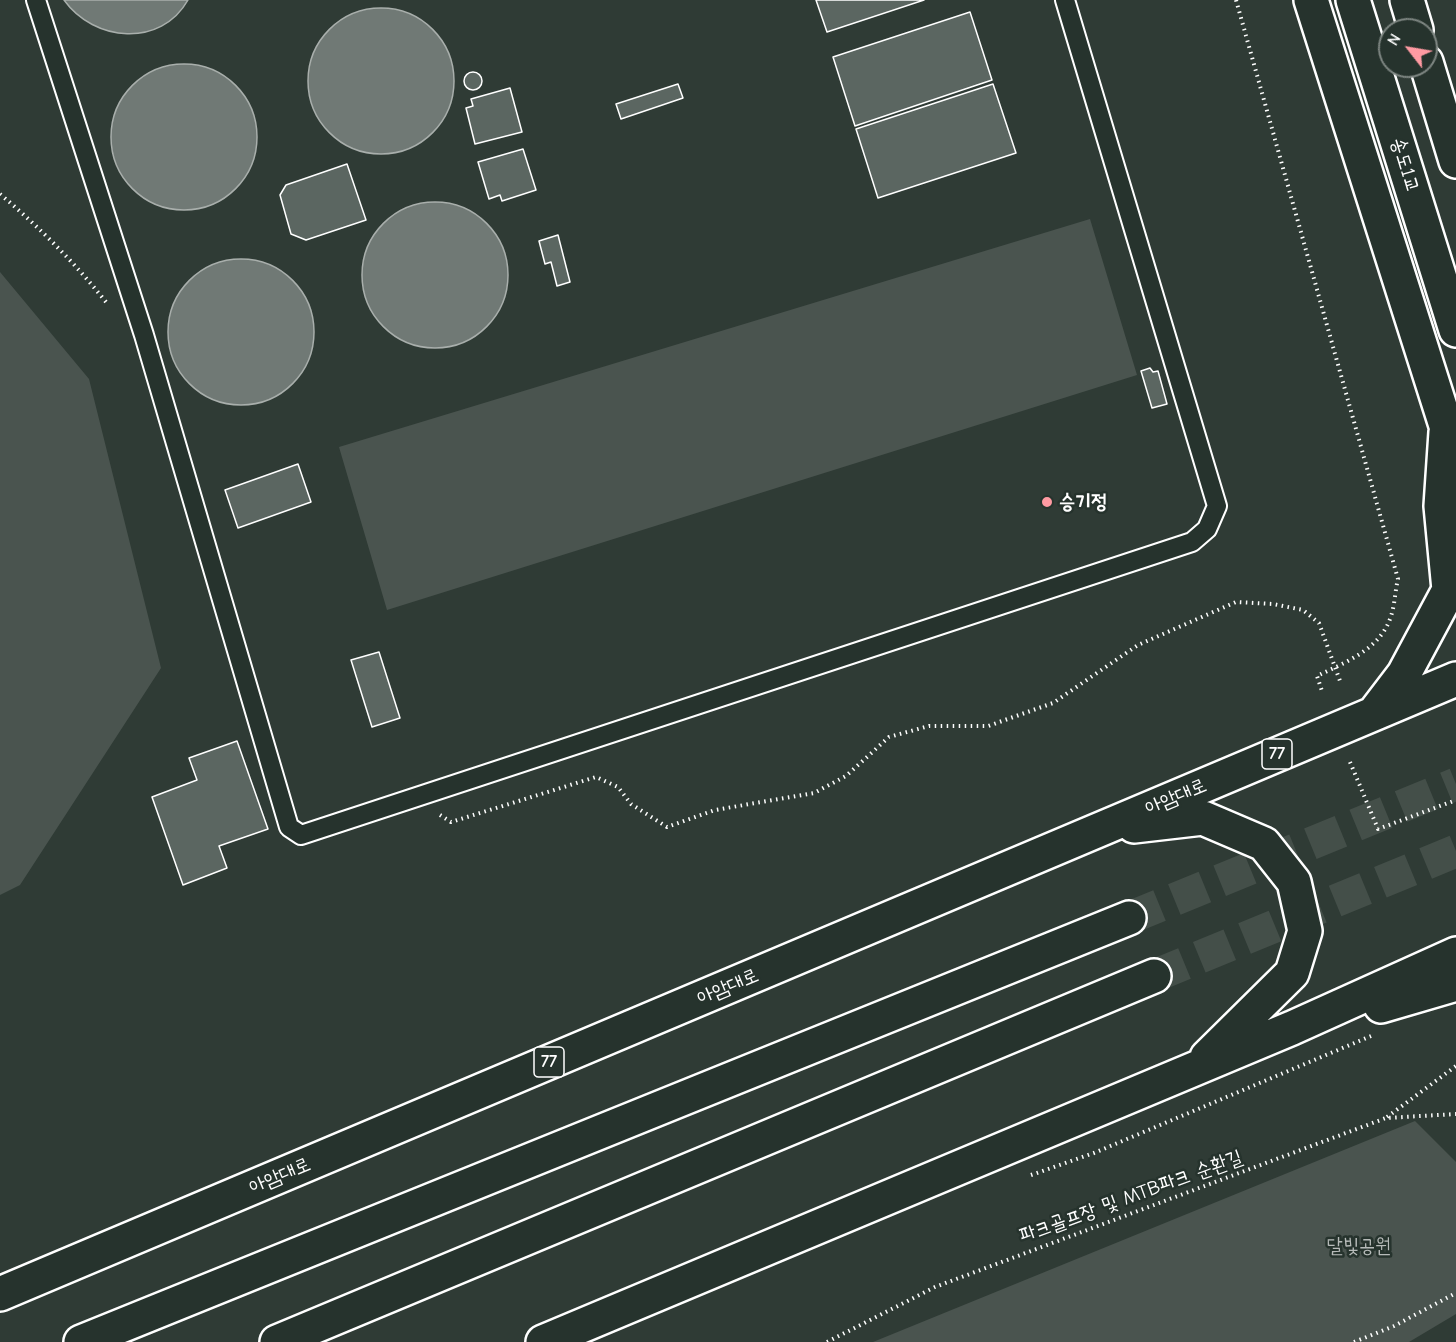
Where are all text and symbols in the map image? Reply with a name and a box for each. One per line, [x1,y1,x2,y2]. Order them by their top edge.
north arrow [1378,18,1438,78]
text: N [1384,31,1405,49]
street label: 송도1교 [1385,135,1425,195]
place label: 승기정 [1059,490,1107,514]
marker: 승기정 [1040,495,1054,509]
road number: 77 [1262,739,1292,769]
street label: 아암대로 [1142,773,1210,821]
street label: 아암대로 [694,963,762,1011]
road number: 77 [534,1047,564,1077]
street label: 파크골프장 및 MTB파크 순환길 [1016,1145,1246,1249]
street label: 아암대로 [246,1152,314,1200]
park label: 달빛공원 [1327,1234,1391,1258]

